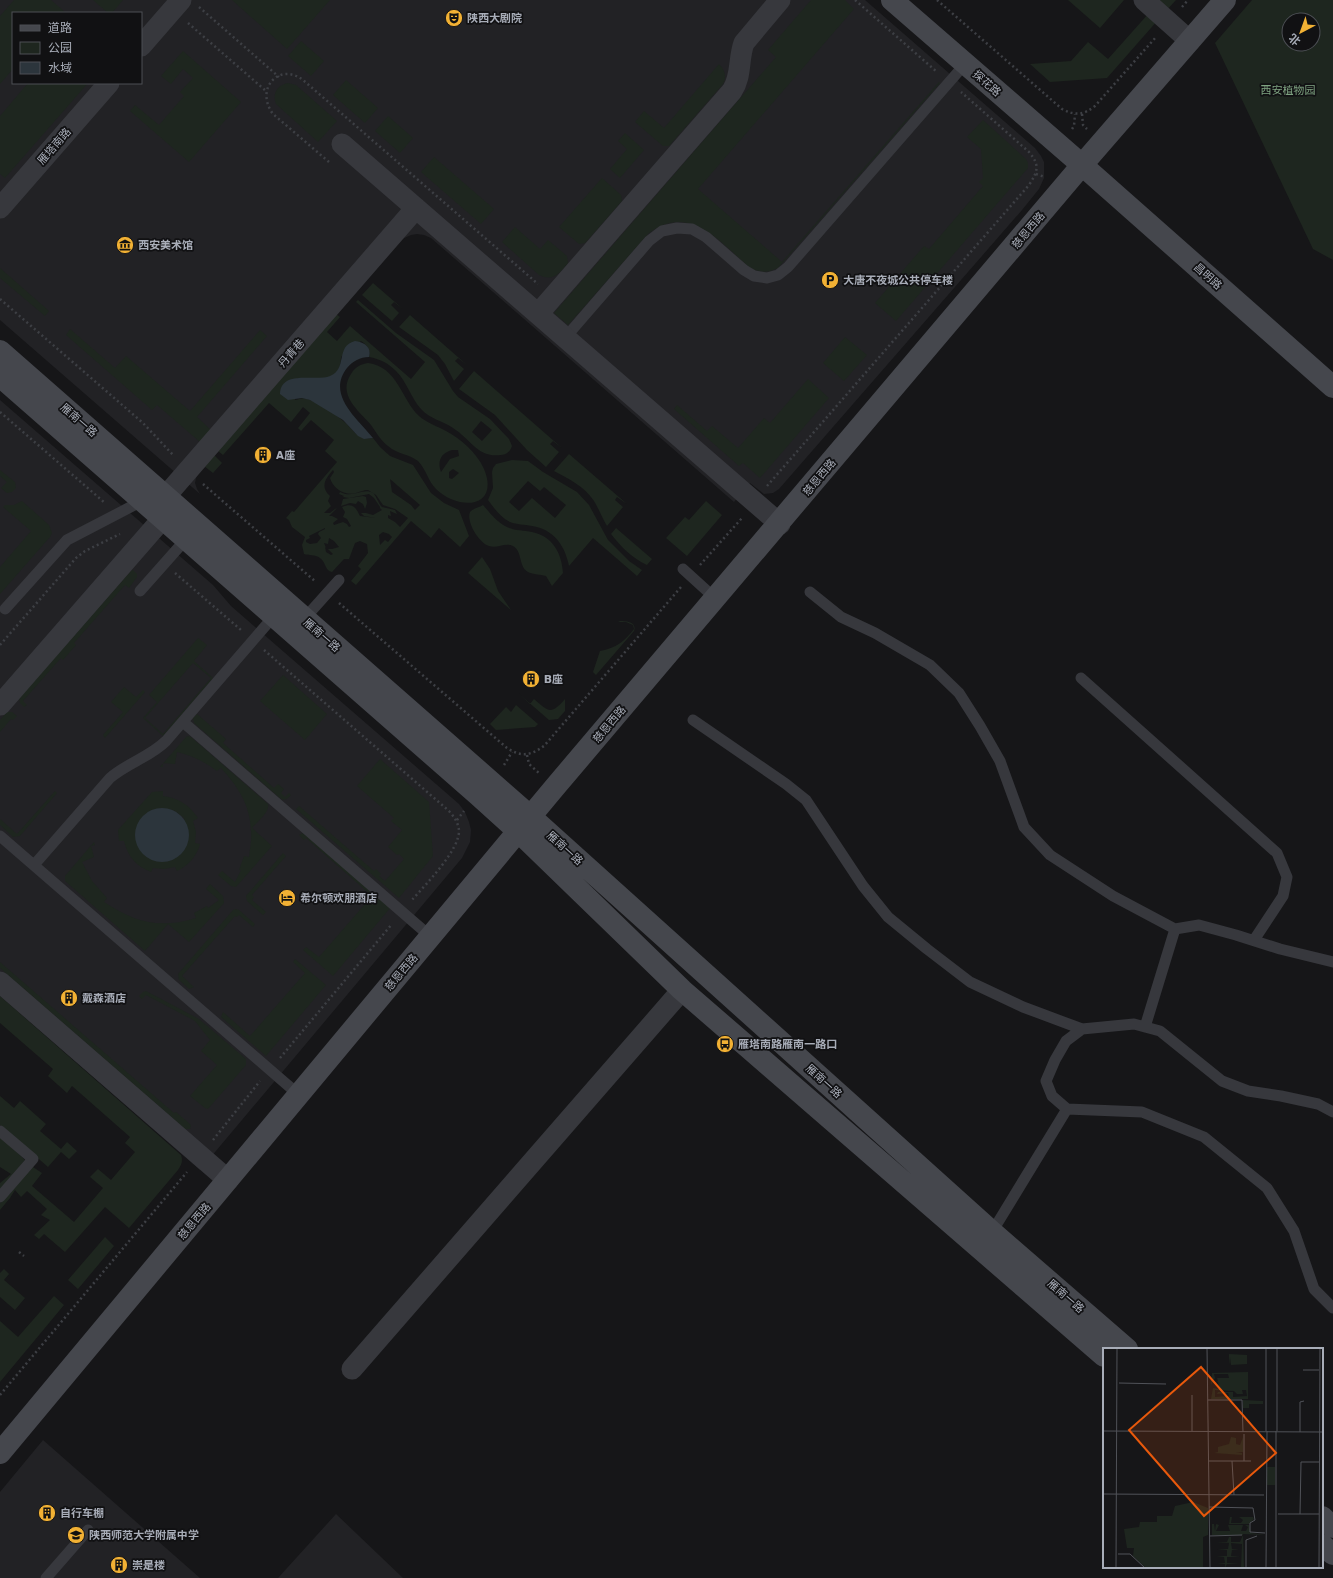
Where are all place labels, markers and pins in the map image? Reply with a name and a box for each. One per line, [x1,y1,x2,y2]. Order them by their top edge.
theatre icon: 陕西大剧院 [444,8,464,28]
place label: 陕西大剧院 [467,12,522,25]
museum icon: 西安美术馆 [115,235,135,255]
place label: 西安美术馆 [138,239,193,252]
parking icon: 大唐不夜城公共停车楼 [820,270,840,290]
place label: 大唐不夜城公共停车楼 [843,274,953,287]
building icon: A座 [253,445,273,465]
place label: A座 [276,449,295,462]
building icon: B座 [521,669,541,689]
place label: B座 [544,673,563,686]
hotel icon: 希尔顿欢朋酒店 [277,888,297,908]
place label: 希尔顿欢朋酒店 [300,892,377,905]
building icon: 戴森酒店 [59,988,79,1008]
place label: 戴森酒店 [82,992,126,1005]
bus stop icon: 雁塔南路雁南一路口 [715,1034,735,1054]
place label: 雁塔南路雁南一路口 [738,1038,837,1051]
building icon: 自行车棚 [37,1503,57,1523]
place label: 自行车棚 [60,1507,104,1520]
school or university icon: 陕西师范大学附属中学 [66,1525,86,1545]
place label: 陕西师范大学附属中学 [89,1529,199,1542]
building icon: 崇是楼 [109,1555,129,1575]
place label: 崇是楼 [132,1559,165,1572]

